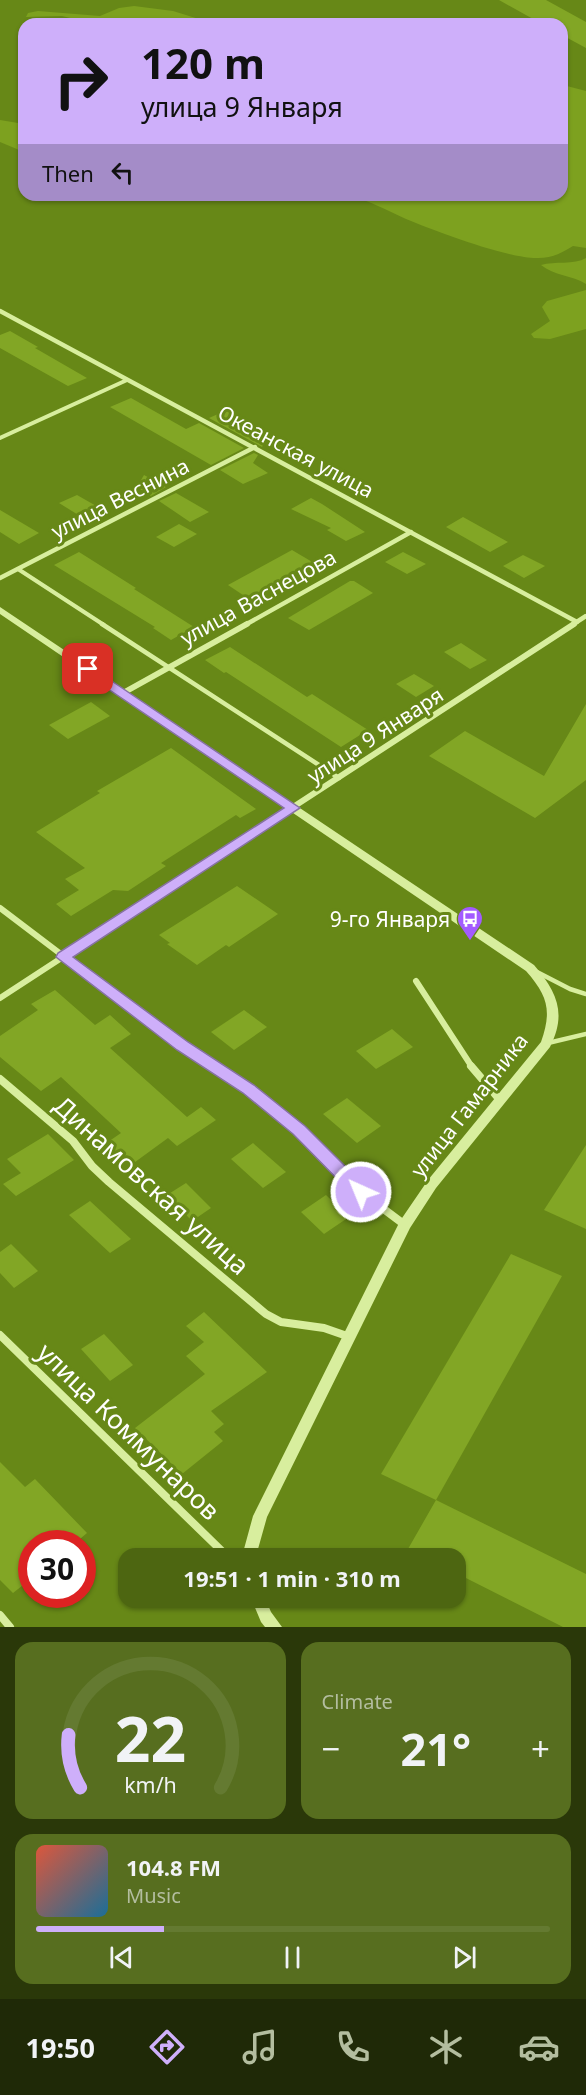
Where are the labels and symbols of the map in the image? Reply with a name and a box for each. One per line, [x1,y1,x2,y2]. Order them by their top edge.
street label: Океанская улица [213,398,379,504]
street label: улица Веснина [46,451,194,545]
street label: улица Васнецова [175,543,341,651]
pin [62,643,113,694]
street label: улица 9 Января [302,681,448,789]
bus stop icon: 9-го Января [455,904,485,942]
place label: 9-го Января [330,905,450,933]
street label: улица Гамарника [404,1027,534,1183]
street label: Динамовская улица [46,1087,258,1283]
position arrow [329,1160,393,1224]
street label: улица Коммунаров [30,1334,228,1528]
speed limit sign: 30 [18,1530,96,1608]

